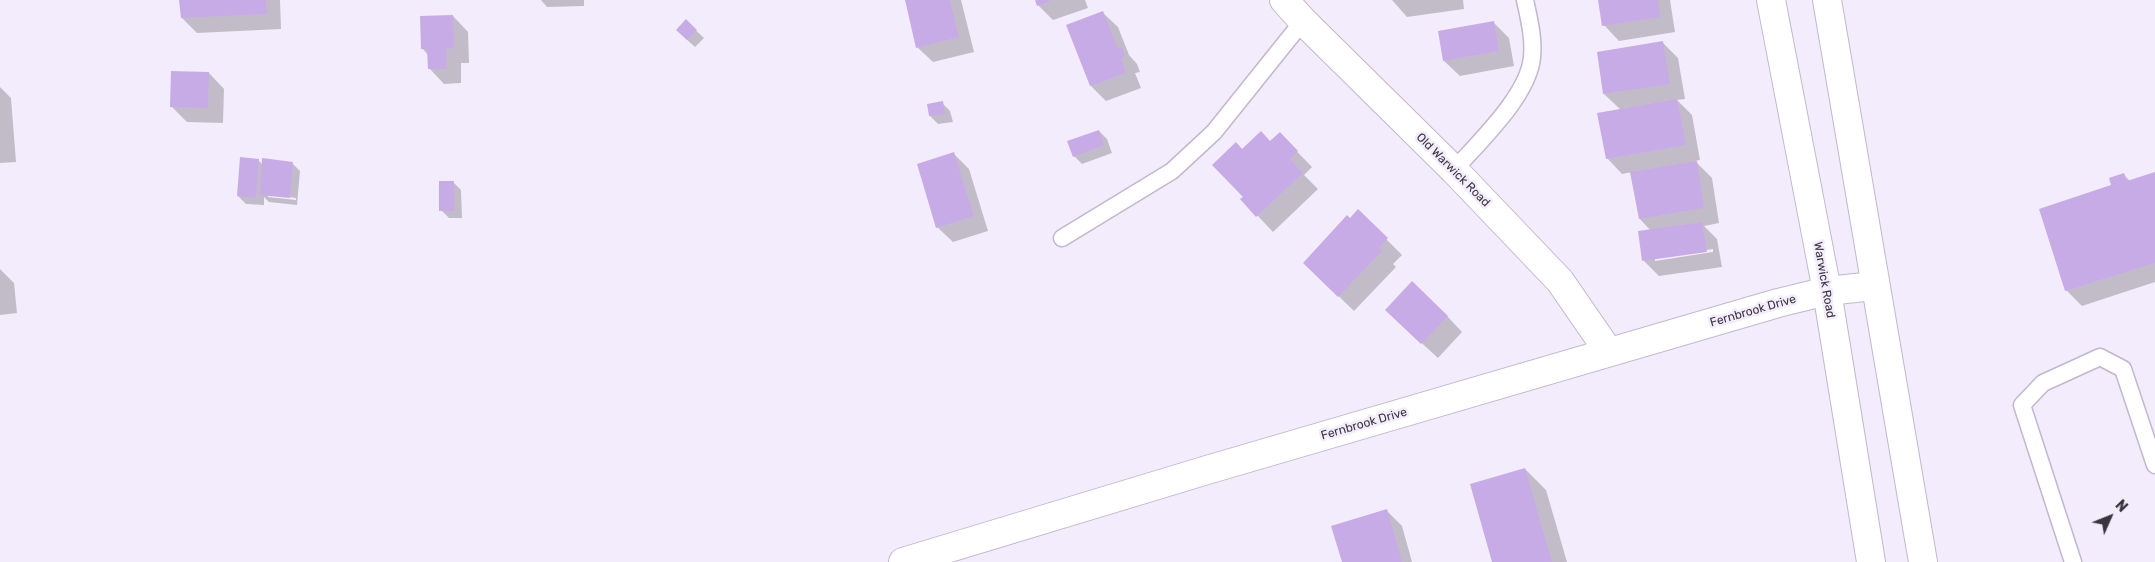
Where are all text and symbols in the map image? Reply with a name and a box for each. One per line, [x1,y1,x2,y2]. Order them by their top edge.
street label: Old Warwick Road [1413,130,1493,210]
street label: Warwick Road [1810,241,1838,319]
street label: Fernbrook Drive [1708,292,1798,330]
street label: Fernbrook Drive [1319,405,1409,443]
north arrow [2085,492,2135,542]
text: N [2112,497,2131,516]

